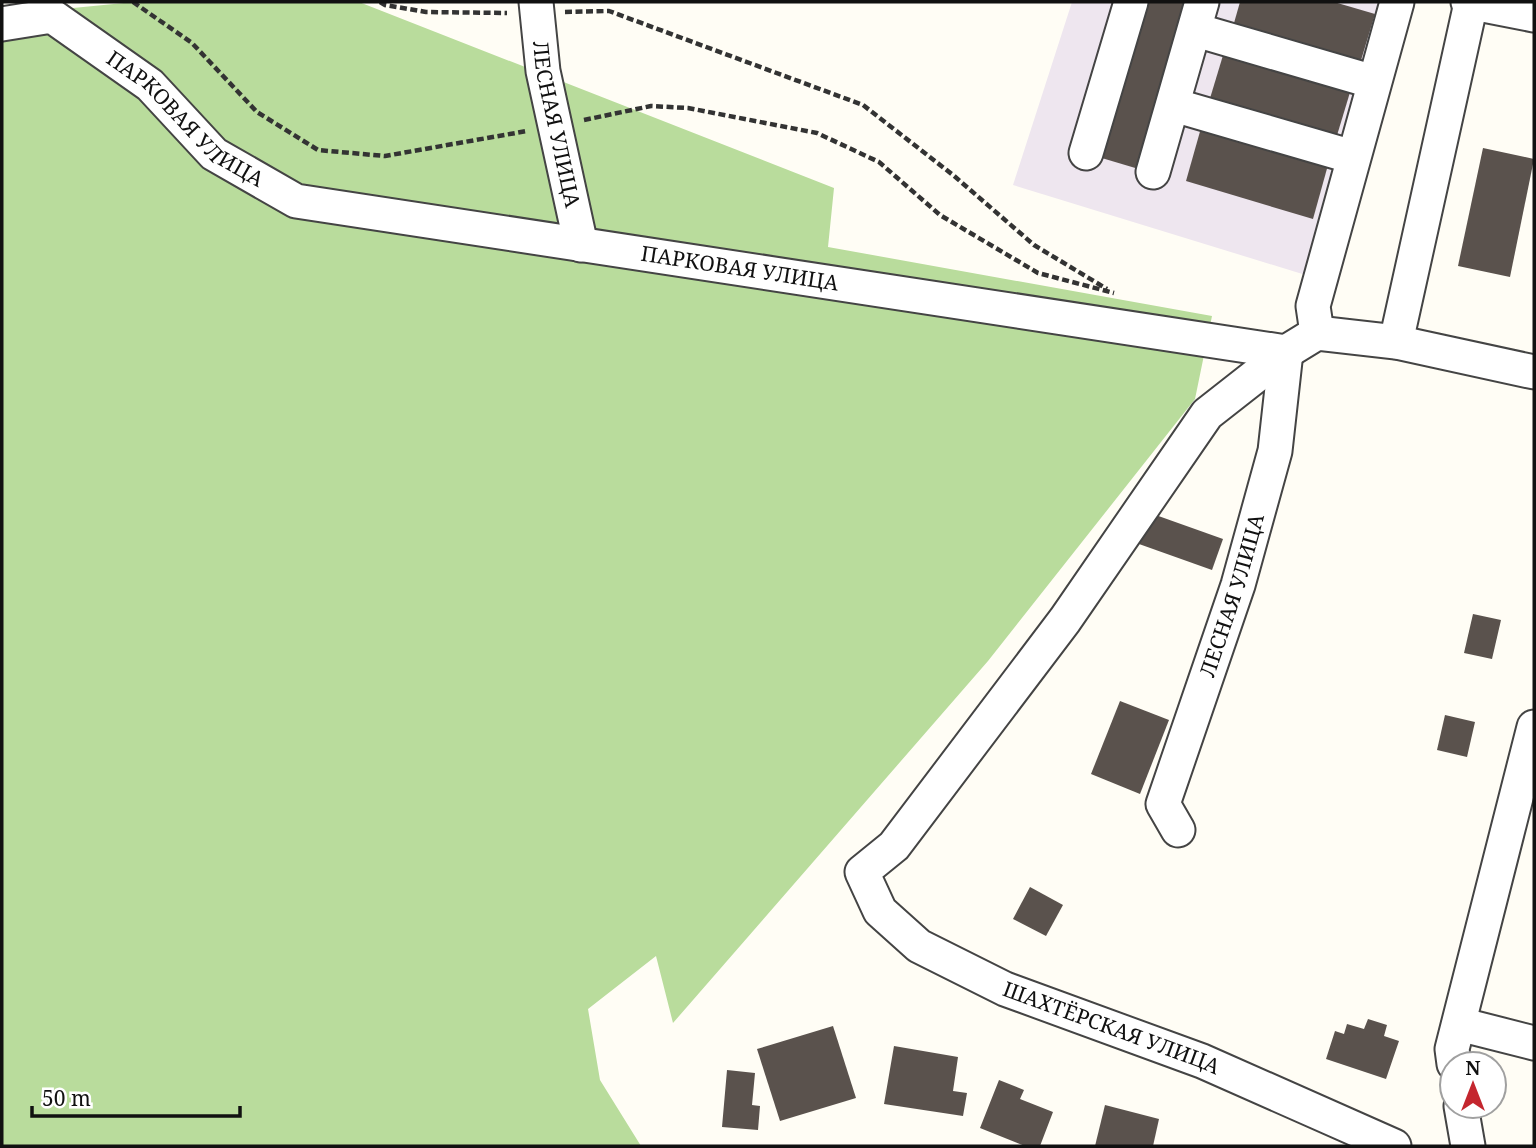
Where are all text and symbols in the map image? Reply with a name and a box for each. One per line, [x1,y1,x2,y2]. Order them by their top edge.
street label: ЛЕСНАЯ УЛИЦА [527,39,587,210]
street label: ПАРКОВАЯ УЛИЦА [101,44,270,193]
street label: ПАРКОВАЯ УЛИЦА [639,239,841,297]
street label: ЛЕСНАЯ УЛИЦА [1193,510,1270,680]
street label: ШАХТЁРСКАЯ УЛИЦА [999,974,1225,1080]
north arrow [1438,1050,1508,1120]
text: N [1466,1055,1481,1081]
scale bar [32,1074,240,1118]
text: 50 m [42,1084,91,1112]

